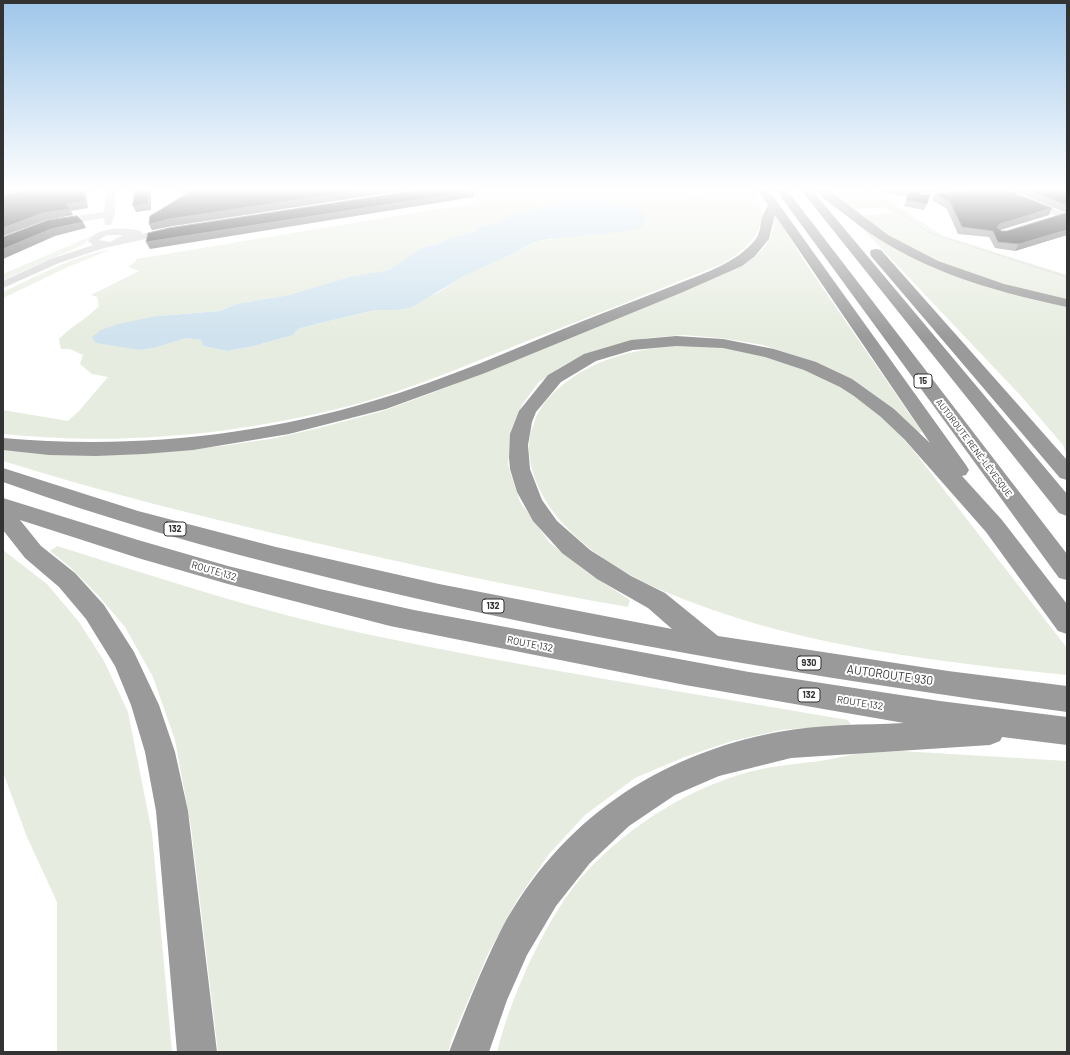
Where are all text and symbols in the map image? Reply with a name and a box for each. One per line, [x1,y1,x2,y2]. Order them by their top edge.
road number: 15 [914,374,932,388]
street label: AUTOROUTE RENÉ-LÉVESQUE [934,397,1014,499]
road number: 132 [164,522,186,536]
street label: ROUTE 132 [190,559,238,583]
road number: 132 [482,599,504,613]
street label: ROUTE 132 [506,634,554,654]
road number: 930 [797,656,821,670]
street label: AUTOROUTE 930 [846,662,934,688]
road number: 132 [798,688,820,702]
street label: ROUTE 132 [836,693,884,713]

